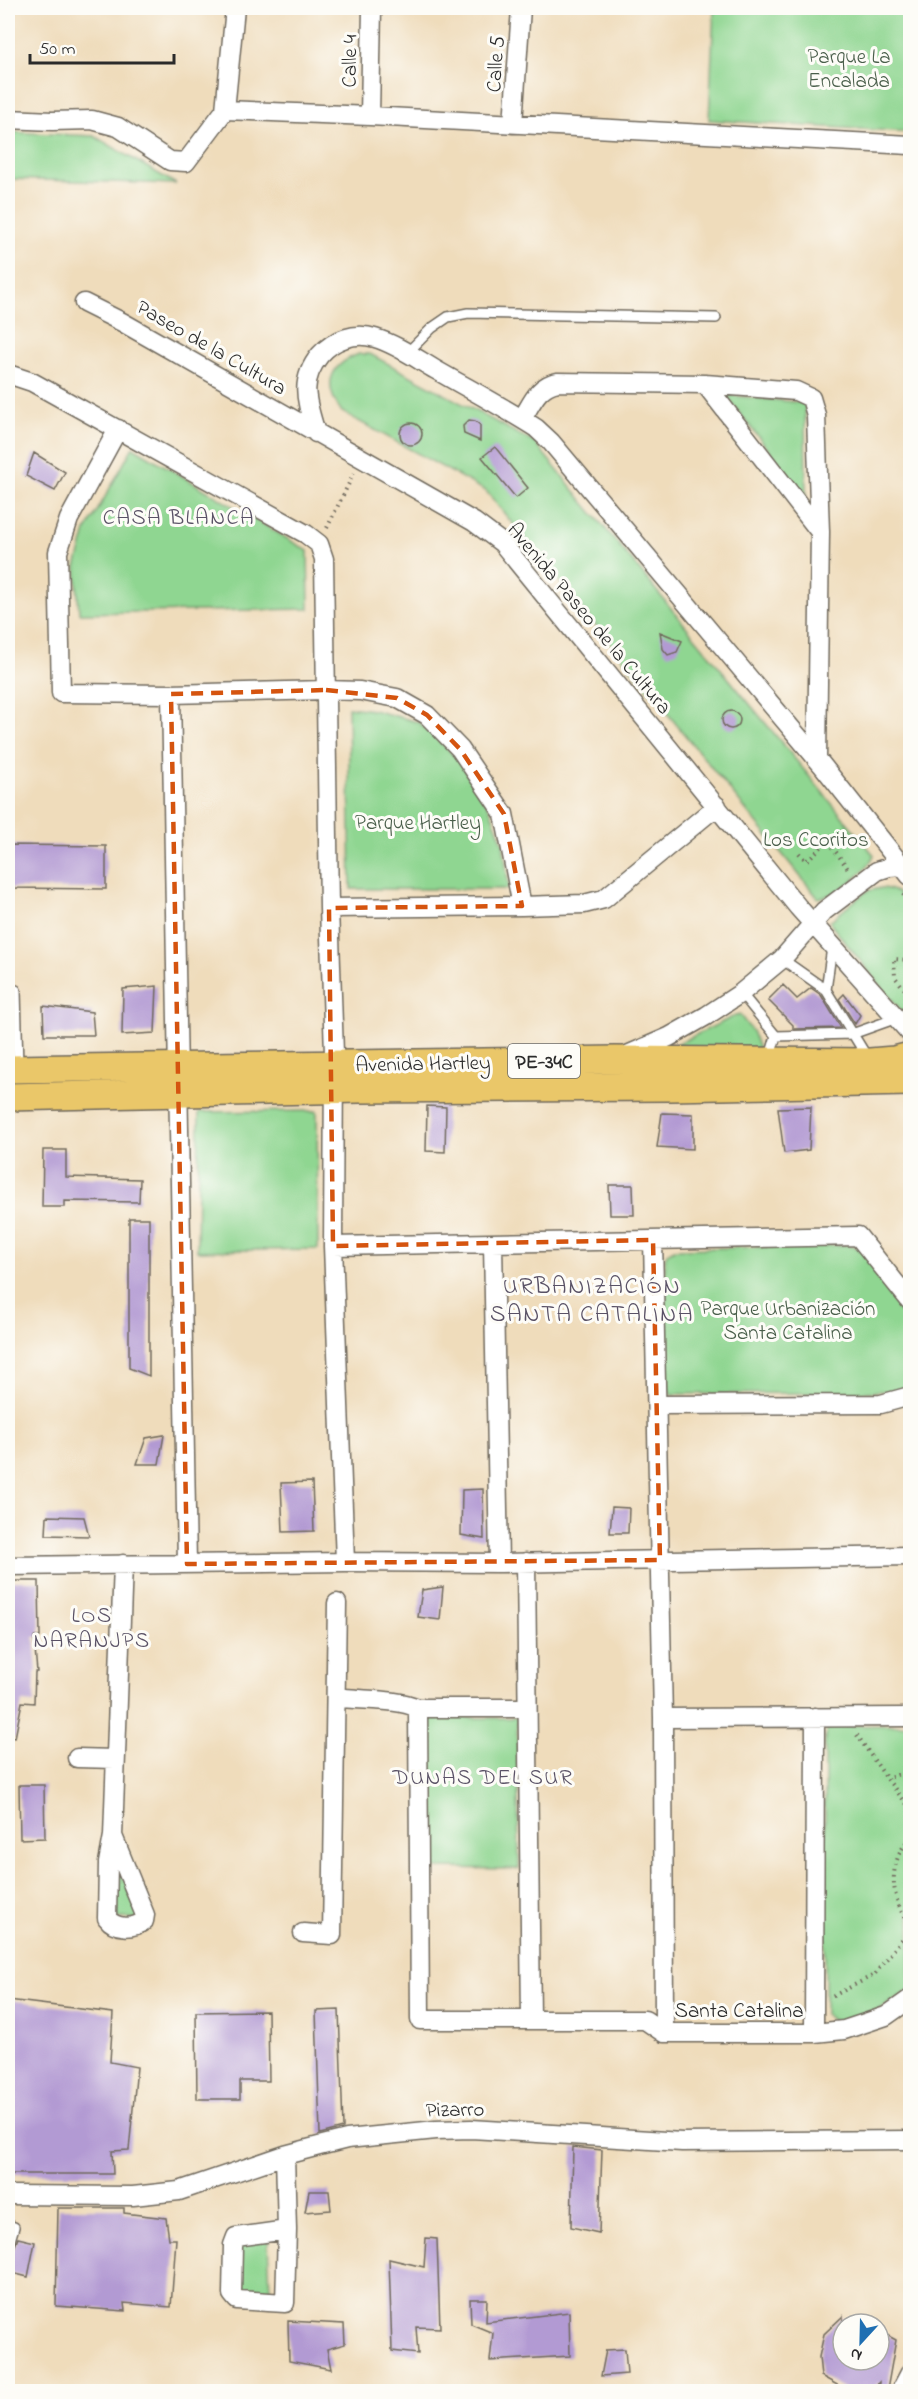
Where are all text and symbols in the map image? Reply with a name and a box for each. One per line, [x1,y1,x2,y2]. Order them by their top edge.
scale bar [30,27,174,65]
street label: Calle 4 [336,34,366,88]
street label: Calle 5 [480,35,514,93]
text: 50 m [39,37,76,63]
park label: Parque La Encalada [807,43,891,97]
street label: Paseo de la Cultura [130,294,292,404]
district label: CASA BLANCA [103,503,255,535]
street label: Avenida Paseo de la Cultura [499,517,678,722]
park label: Parque Hartley [355,809,481,841]
park label: Los Ccoritos [763,826,869,856]
road number: PE-34C [508,1044,580,1078]
street label: Avenida Hartley [355,1049,491,1083]
district label: URBANIZACIÓN SANTA CATALINA [490,1270,694,1333]
park label: Parque Urbanización Santa Catalina [701,1295,875,1349]
district label: LOS NARANJPS [33,1601,151,1658]
district label: DUNAS DEL SUR [392,1763,573,1795]
street label: Santa Catalina [674,1997,804,2027]
street label: Pizarro [425,2095,485,2127]
north arrow [831,2312,891,2372]
text: N [846,2341,866,2367]

